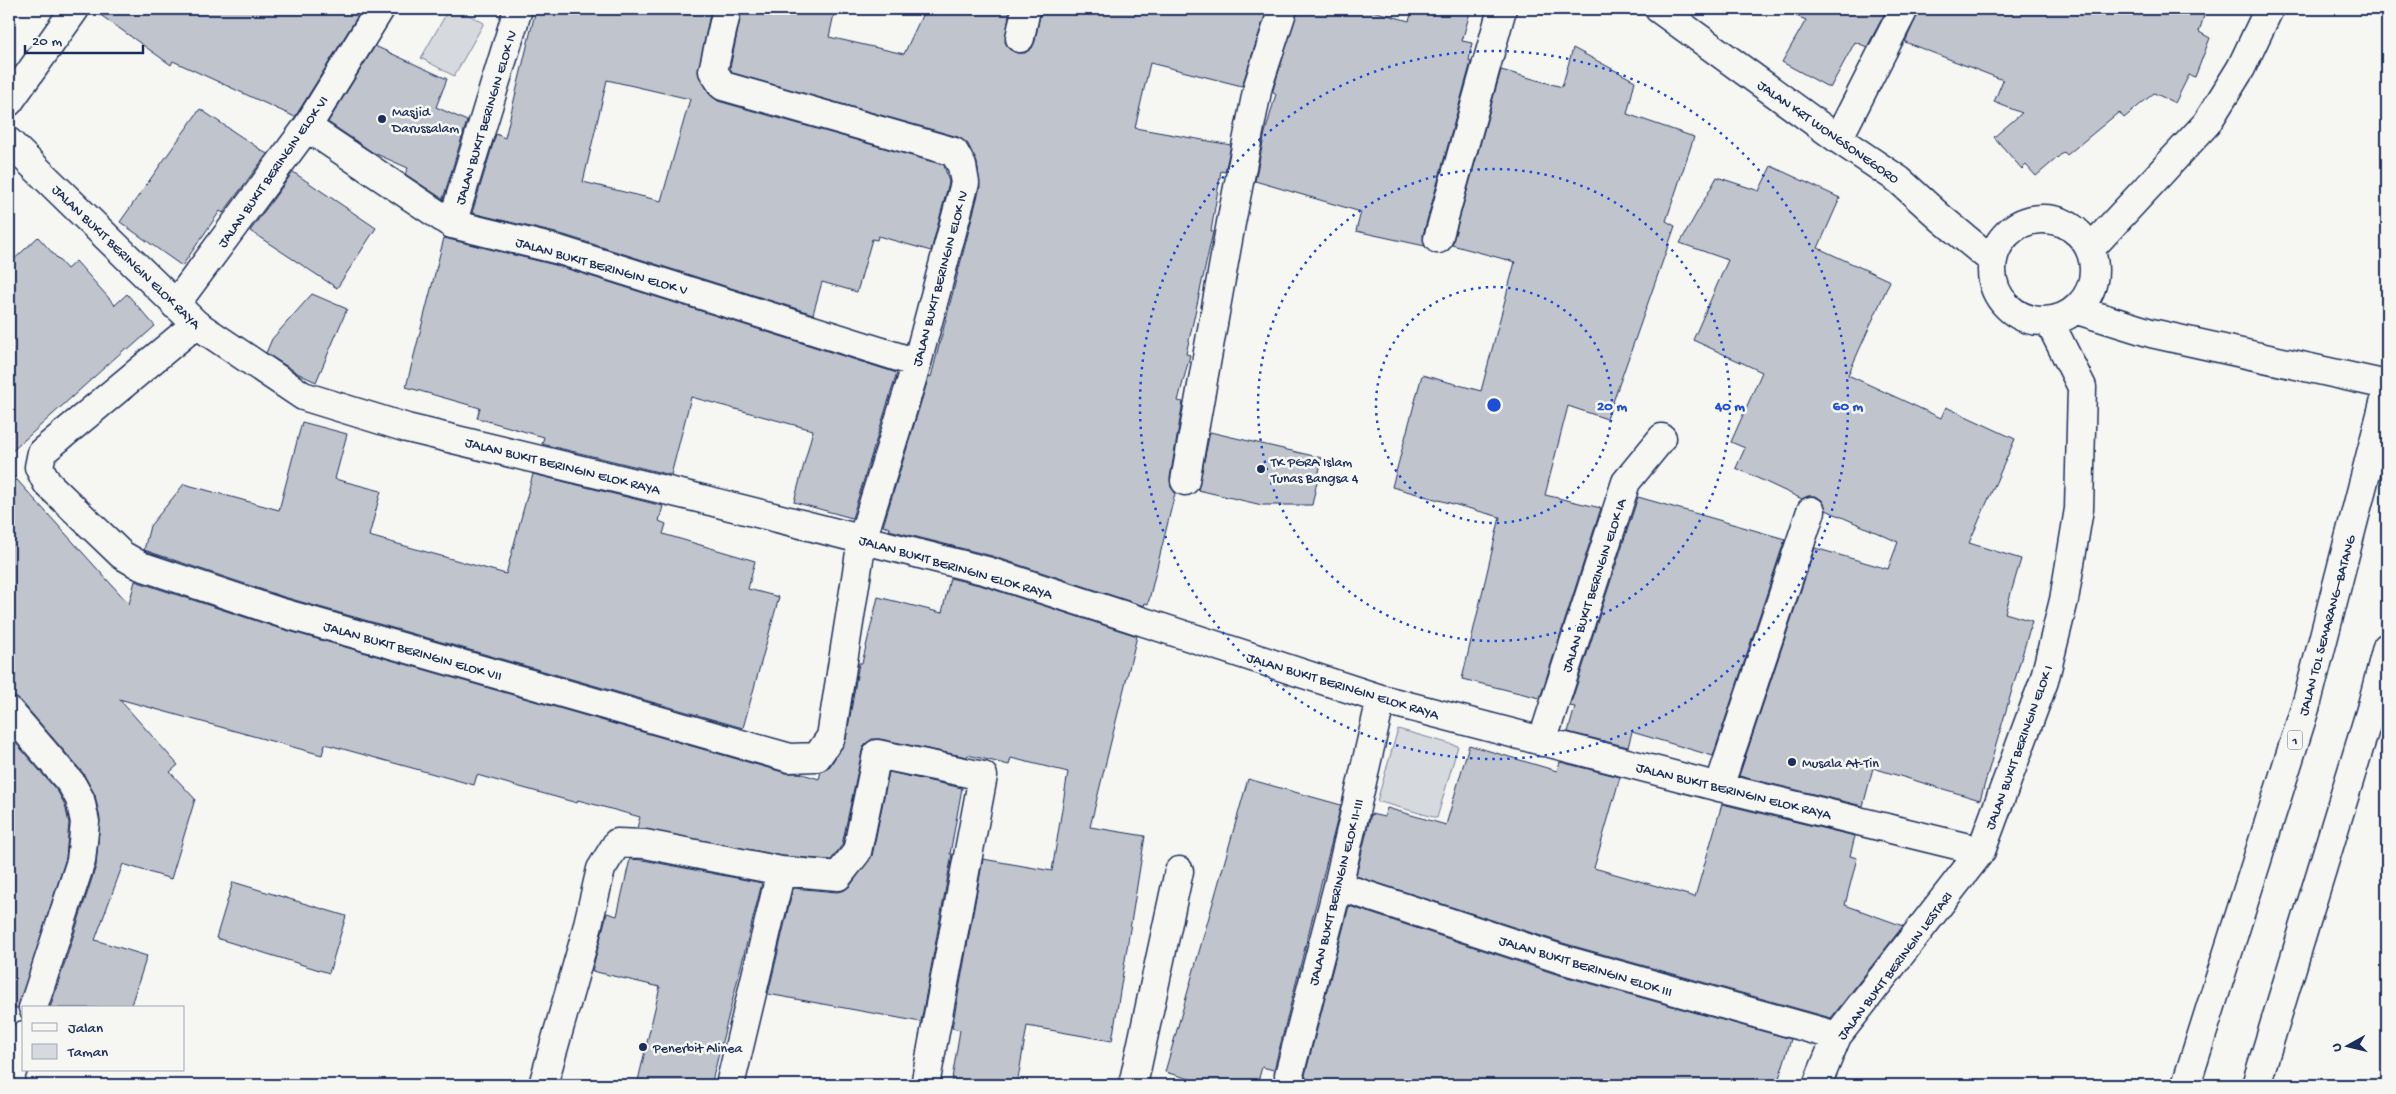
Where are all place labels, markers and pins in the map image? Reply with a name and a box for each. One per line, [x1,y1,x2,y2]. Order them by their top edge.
place label: Masjid Darussalam [391,105,459,138]
marker: Masjid Darussalam [376,113,388,125]
centre of rings [1485,396,1503,414]
place label: TK PGRA Islam Tunas Bangsa 4 [1270,455,1359,488]
marker: TK PGRA Islam Tunas Bangsa 4 [1255,463,1267,475]
marker: Musala At-Tin [1786,756,1798,768]
place label: Musala At-Tin [1802,756,1879,773]
marker: Penerbit Alinea [637,1041,649,1053]
place label: Penerbit Alinea [652,1041,743,1058]

